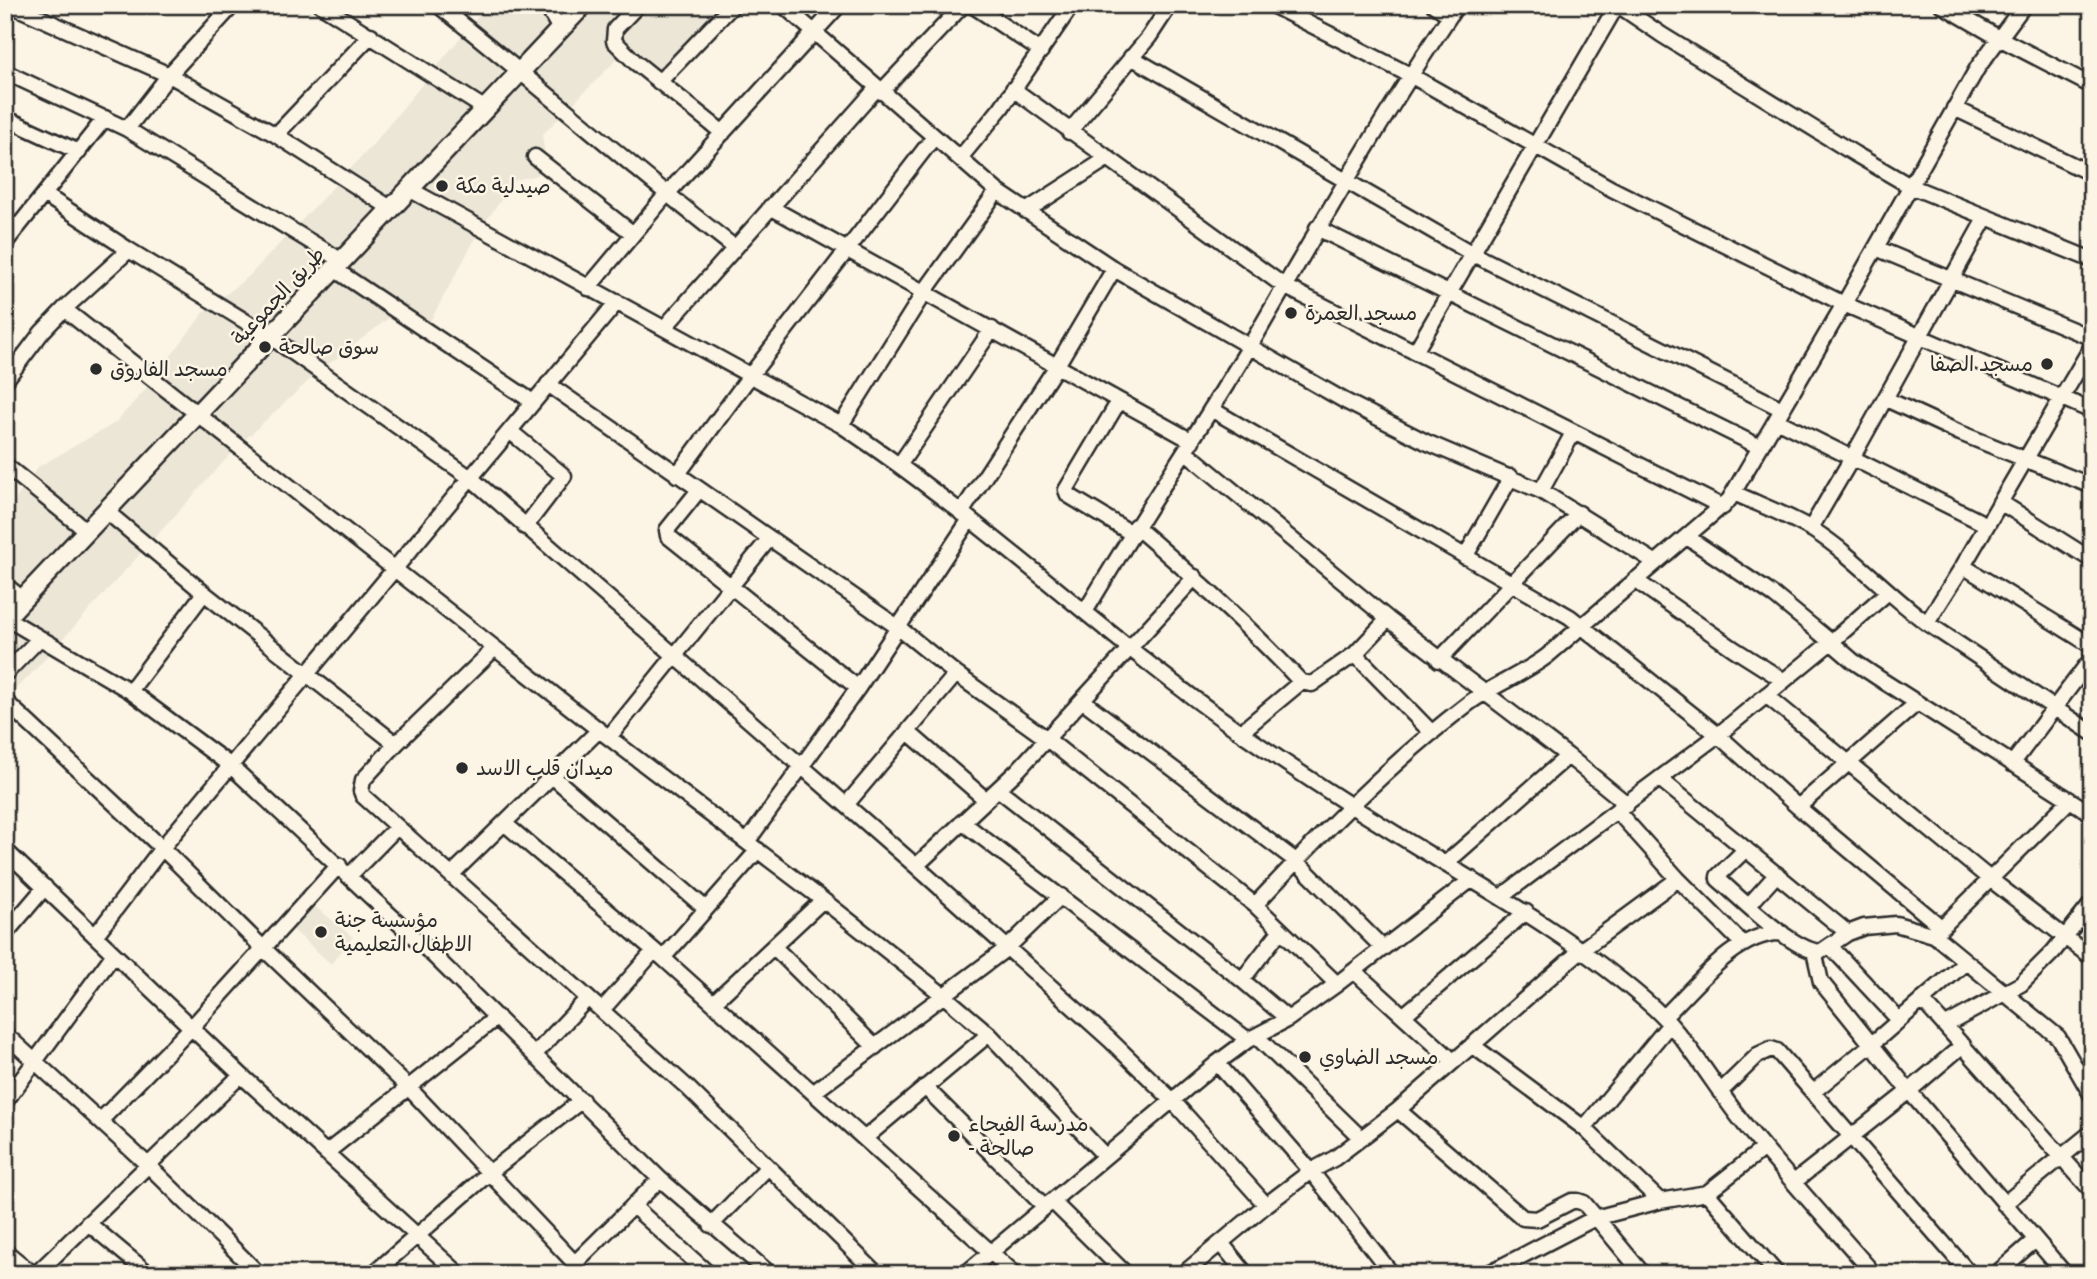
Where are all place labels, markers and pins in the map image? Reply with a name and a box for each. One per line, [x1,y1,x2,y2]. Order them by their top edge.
place label: صيدلية مكة [456,174,551,204]
marker: صيدلية مكة [434,178,450,194]
place label: مسجد العمرة [1305,301,1417,331]
marker: مسجد العمرة [1283,305,1299,321]
place label: سوق صالحة [279,335,379,365]
marker: سوق صالحة [257,339,273,355]
place label: مسجد الصفا [1930,352,2033,382]
marker: مسجد الصفا [2039,356,2055,372]
place label: مسجد الفاروق [110,357,228,387]
marker: مسجد الفاروق [88,361,104,377]
place label: ميدان قلب الاسد [476,756,613,786]
marker: ميدان قلب الاسد [454,760,470,776]
place label: مؤسسة جنة الاطفال التعليمية [335,908,472,962]
marker: مؤسسة جنة الاطفال التعليمية [313,924,329,940]
place label: مسجد الضاوي [1319,1045,1439,1075]
marker: مسجد الضاوي [1297,1049,1313,1065]
place label: مدرسة الفيحاء - صالحة [968,1112,1089,1166]
marker: مدرسة الفيحاء - صالحة [946,1128,962,1144]

